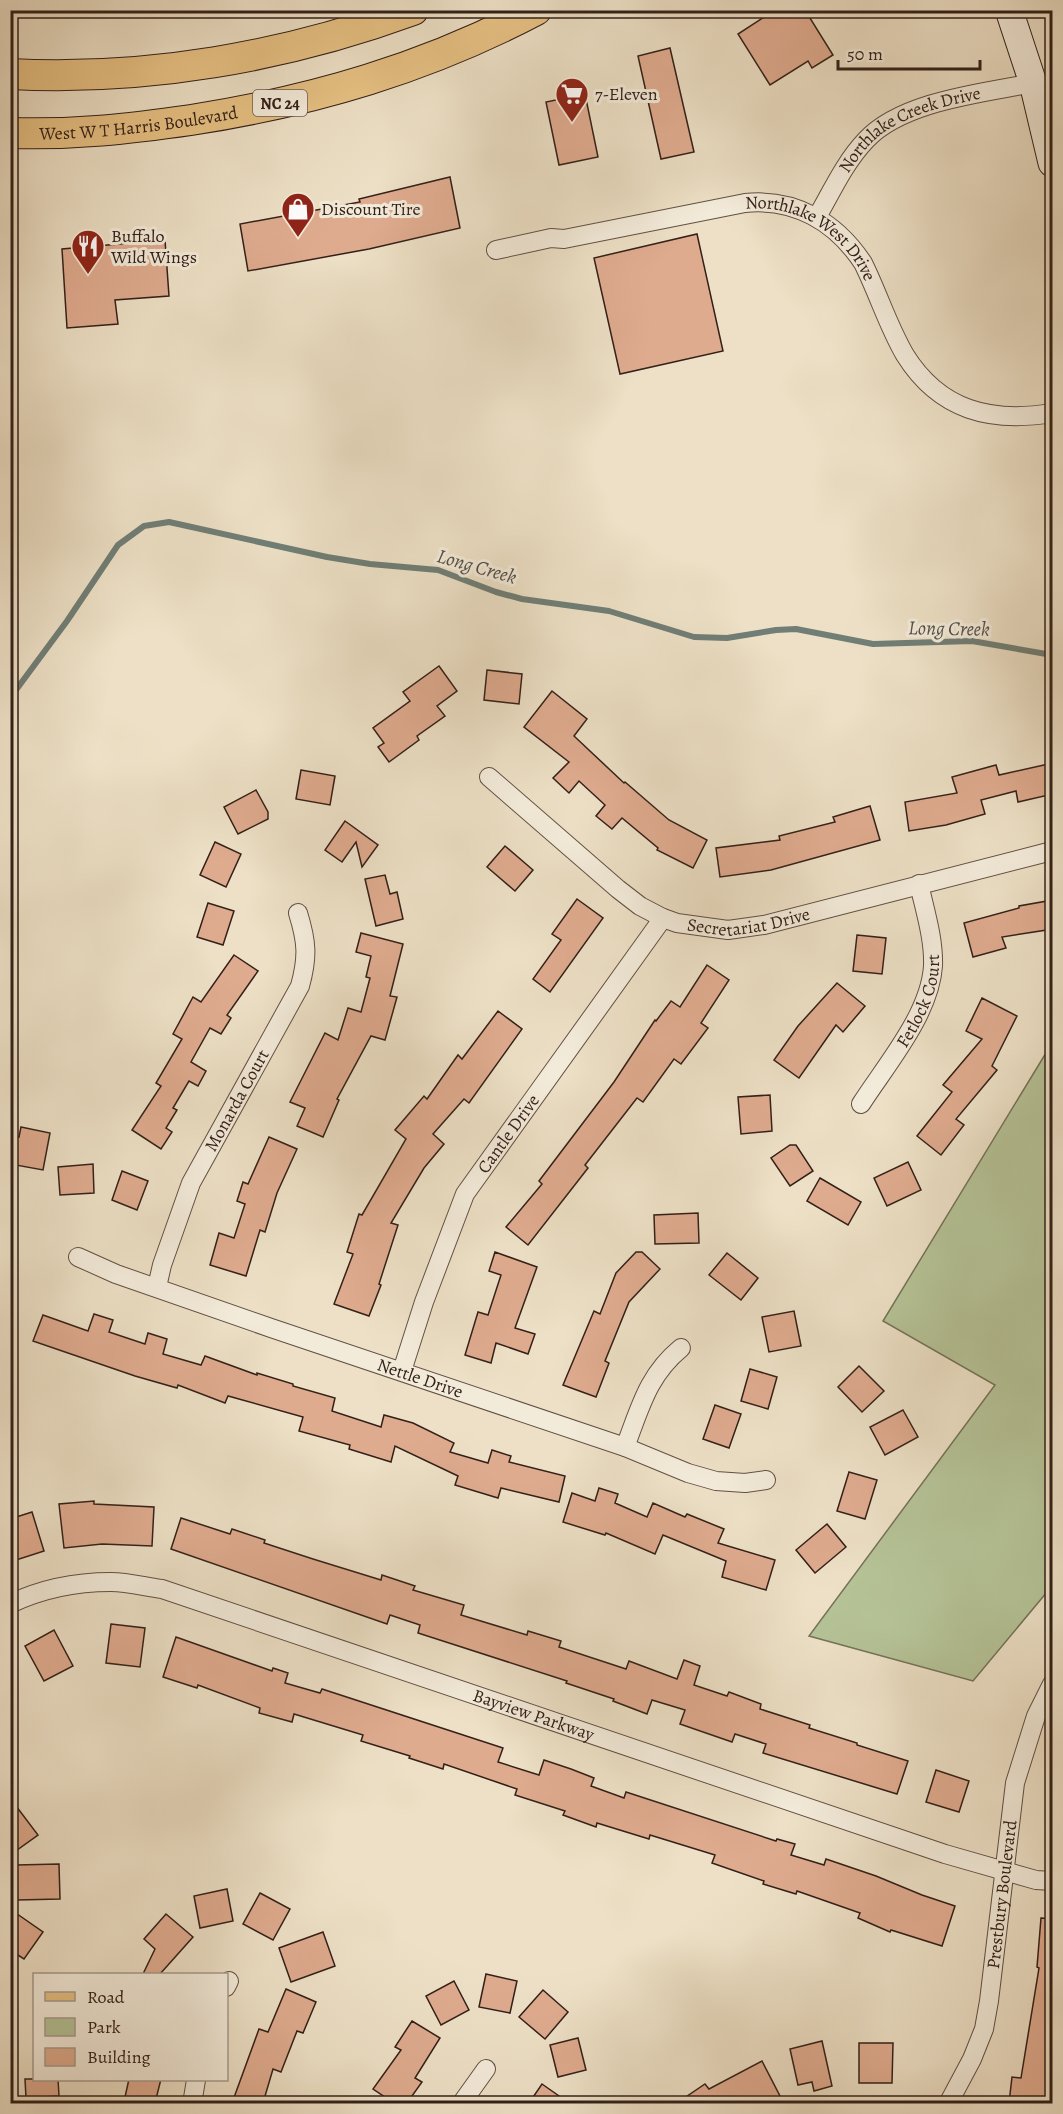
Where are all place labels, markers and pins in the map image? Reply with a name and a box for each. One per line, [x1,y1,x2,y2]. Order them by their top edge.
supermarket icon: 7-Eleven [554,76,590,123]
place label: 7-Eleven [595,82,658,106]
shop icon: Discount Tire [280,191,316,238]
place label: Discount Tire [321,197,421,221]
place label: Buffalo Wild Wings [110,224,197,269]
restaurant icon: Buffalo Wild Wings [70,228,106,275]

